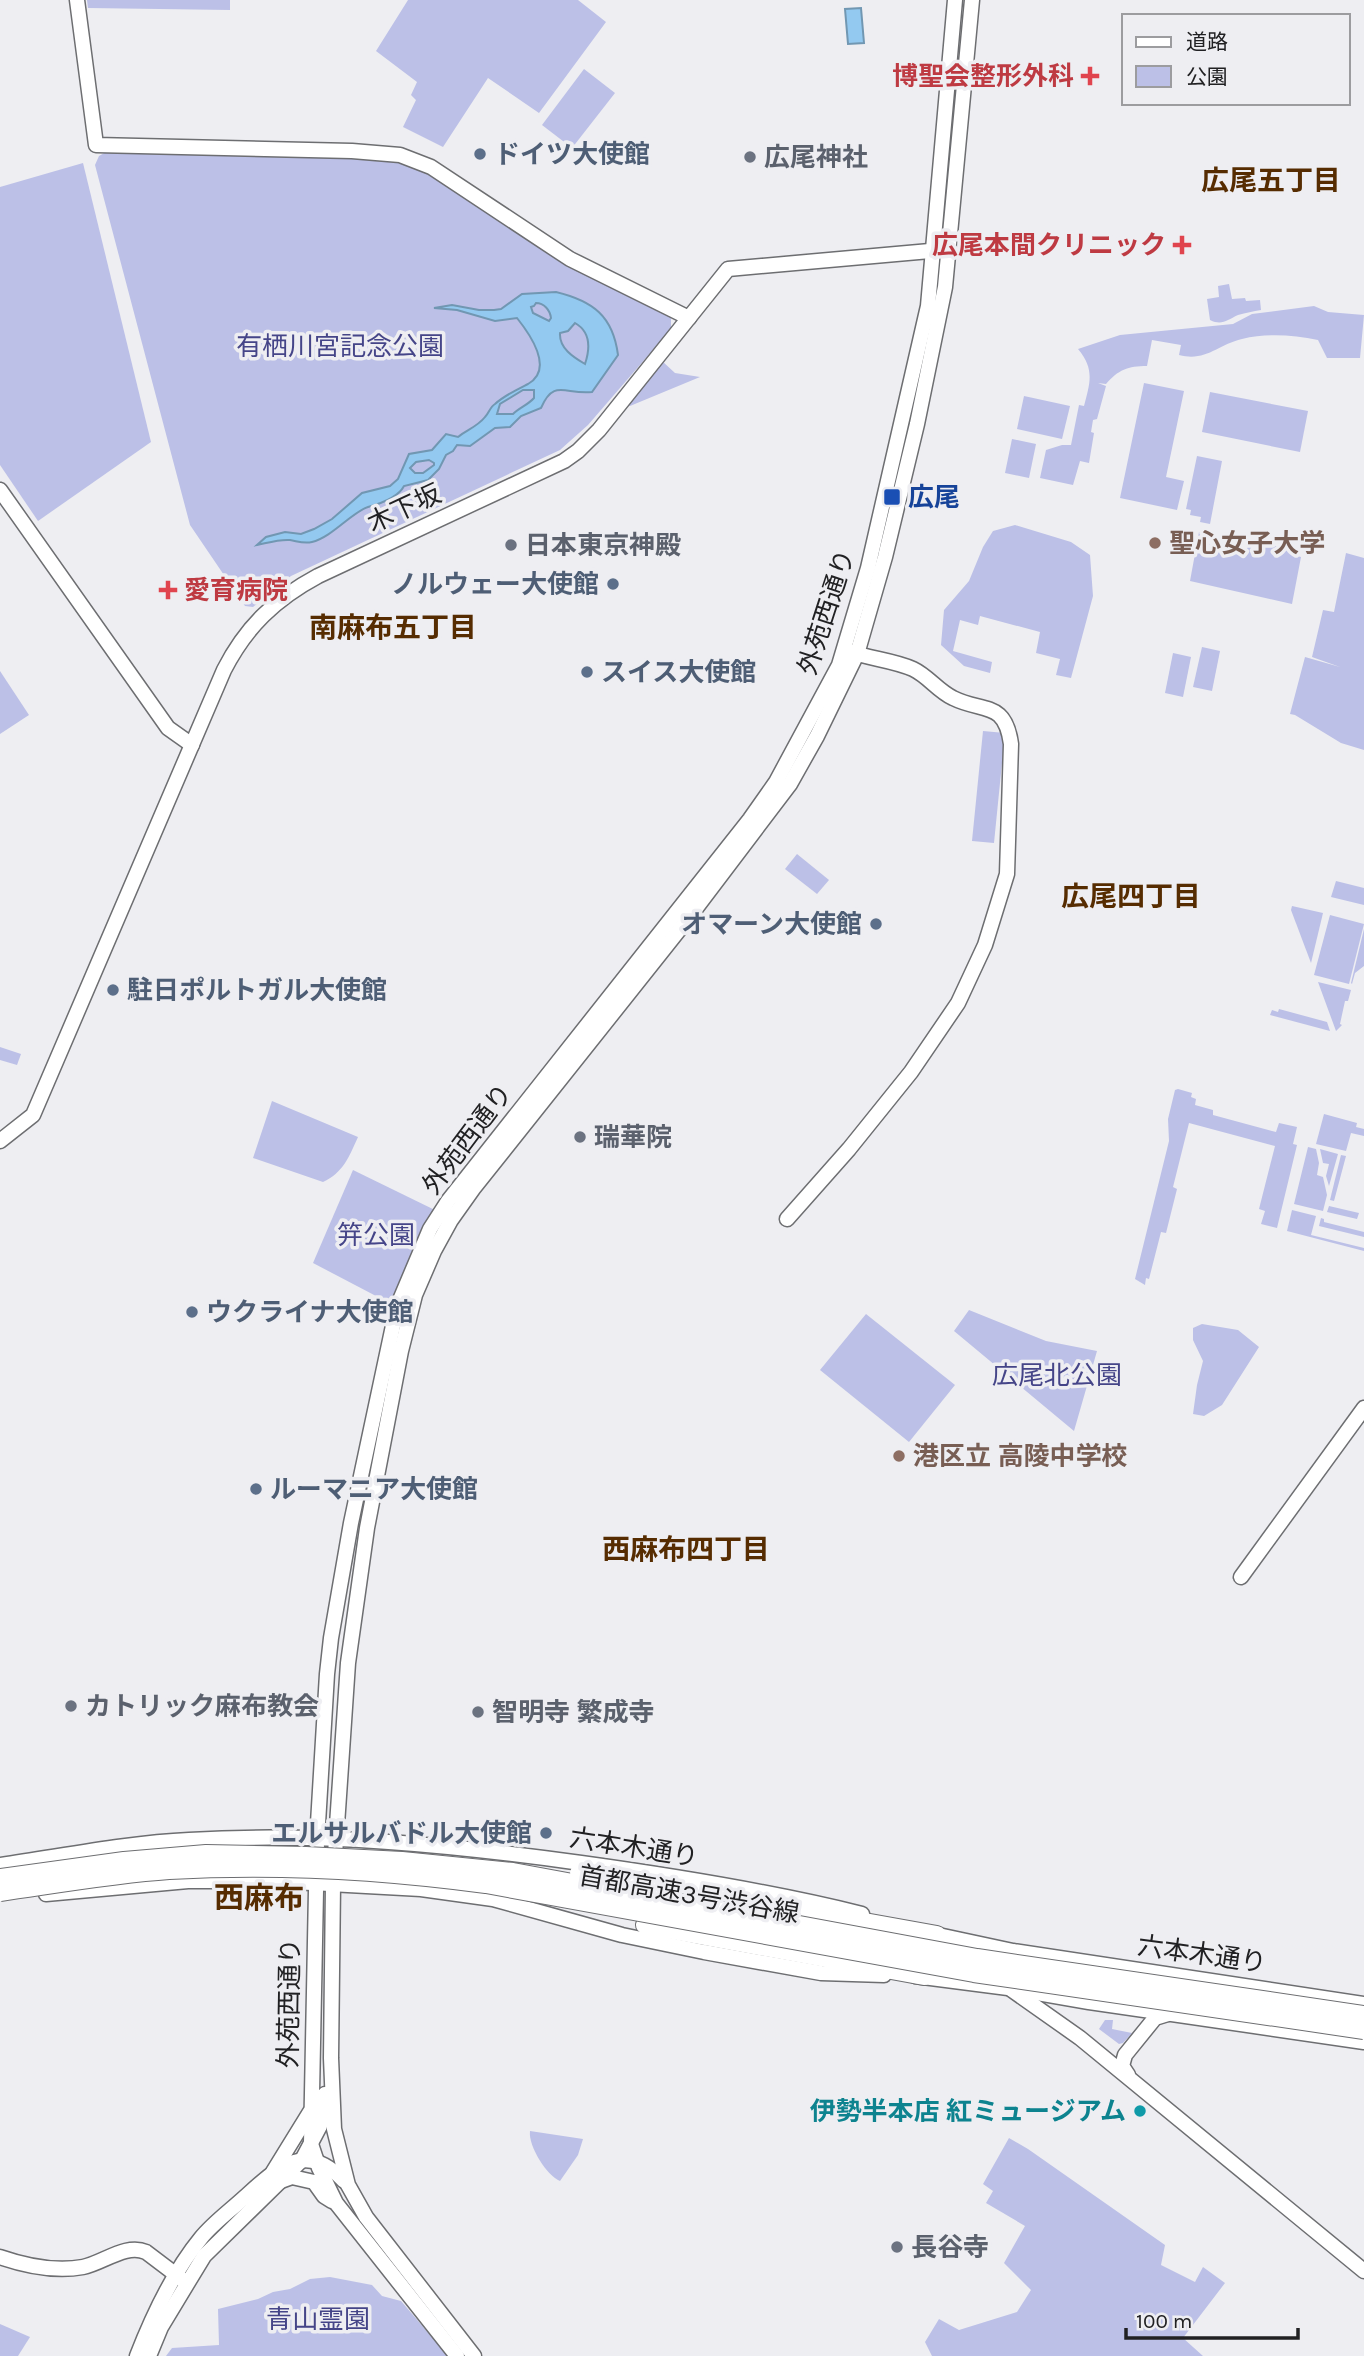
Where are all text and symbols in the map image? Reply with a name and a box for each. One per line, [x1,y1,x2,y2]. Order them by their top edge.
legend [1122,14,1350,105]
text: 道路 [1186,30,1228,54]
place label: 博聖会整形外科 [892,61,1074,92]
text: 公園 [1186,65,1228,89]
marker: 博聖会整形外科 [1080,66,1100,86]
place label: ドイツ大使館 [494,139,650,170]
place label: 広尾神社 [764,142,868,173]
marker: ドイツ大使館 [472,146,488,162]
marker: 広尾神社 [742,149,758,165]
district label: 広尾五丁目 [1201,164,1341,197]
place label: 広尾本間クリニック [932,230,1166,261]
marker: 広尾本間クリニック [1172,235,1192,255]
park label: 有栖川宮記念公園 [236,331,444,362]
street label: 木下坂 [362,478,446,539]
place label: 広尾 [908,482,960,513]
marker: 広尾 [882,487,902,507]
place label: 聖心女子大学 [1169,528,1325,559]
place label: 日本東京神殿 [525,530,681,561]
marker: 聖心女子大学 [1147,535,1163,551]
marker: 日本東京神殿 [503,537,519,553]
street label: 外苑西通り [792,546,861,679]
place label: ノルウェー大使館 [391,569,599,600]
place label: 愛育病院 [184,575,288,606]
marker: ノルウェー大使館 [605,576,621,592]
marker: 愛育病院 [158,580,178,600]
district label: 南麻布五丁目 [309,611,477,644]
place label: スイス大使館 [601,657,756,688]
marker: スイス大使館 [579,664,595,680]
district label: 広尾四丁目 [1061,880,1201,913]
place label: オマーン大使館 [681,909,862,940]
marker: オマーン大使館 [868,916,884,932]
place label: 駐日ポルトガル大使館 [127,975,387,1006]
marker: 駐日ポルトガル大使館 [105,982,121,998]
street label: 外苑西通り [416,1078,519,1201]
place label: 瑞華院 [594,1122,672,1153]
marker: 瑞華院 [572,1129,588,1145]
park label: 笄公園 [337,1220,415,1251]
place label: ウクライナ大使館 [206,1297,413,1328]
marker: ウクライナ大使館 [184,1304,200,1320]
park label: 広尾北公園 [992,1360,1122,1391]
place label: 港区立 高陵中学校 [913,1441,1128,1472]
marker: 港区立 高陵中学校 [891,1448,907,1464]
place label: ルーマニア大使館 [270,1474,478,1505]
marker: ルーマニア大使館 [248,1481,264,1497]
district label: 西麻布四丁目 [602,1533,770,1566]
place label: カトリック麻布教会 [85,1691,319,1722]
place label: 智明寺 繁成寺 [492,1697,655,1728]
marker: カトリック麻布教会 [63,1698,79,1714]
marker: 智明寺 繁成寺 [470,1704,486,1720]
place label: エルサルバドル大使館 [271,1818,532,1849]
street label: 六本木通り [567,1822,701,1873]
marker: エルサルバドル大使館 [538,1825,554,1841]
street label: 首都高速3号渋谷線 [576,1860,802,1929]
district label: 西麻布 [214,1880,304,1916]
street label: 六本木通り [1135,1930,1268,1979]
street label: 外苑西通り [273,1938,306,2068]
place label: 伊勢半本店 紅ミュージアム [810,2096,1126,2127]
marker: 伊勢半本店 紅ミュージアム [1132,2103,1148,2119]
place label: 長谷寺 [911,2232,989,2263]
marker: 長谷寺 [889,2239,905,2255]
scale bar [1126,2296,1298,2340]
park label: 青山霊園 [266,2304,370,2335]
text: 100 m [1136,2309,1193,2333]

